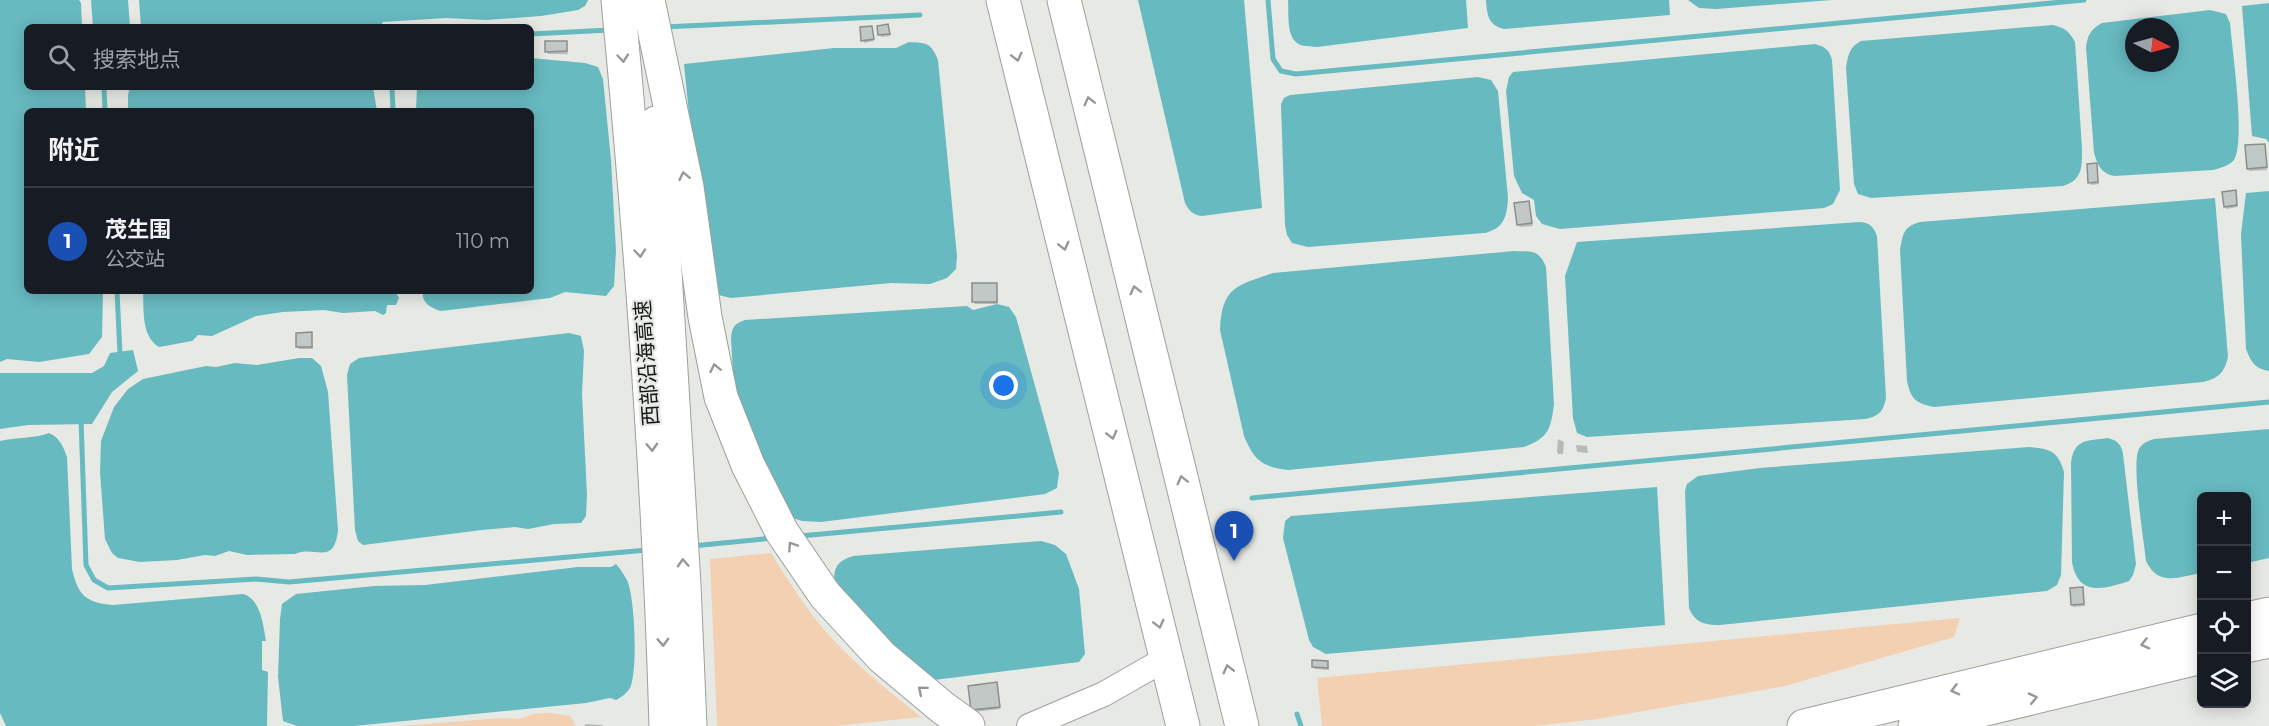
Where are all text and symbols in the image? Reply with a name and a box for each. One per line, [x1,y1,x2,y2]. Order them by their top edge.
north arrow [2125,18,2179,72]
search box [24,24,534,90]
icon: search [45,41,78,74]
text: 搜索地点 [93,46,181,73]
one-way arrow [1010,52,1023,62]
one-way arrow [616,54,629,63]
one-way arrow [1083,96,1096,106]
text: 附近 [48,134,100,166]
one-way arrow [678,171,691,181]
text: 茂生围 [105,216,171,243]
text: 1 [64,229,71,253]
text: 110 m [456,229,510,253]
one-way arrow [1057,241,1070,251]
text: 公交站 [105,247,165,271]
one-way arrow [633,248,646,257]
one-way arrow [1130,286,1143,296]
street label: 西部沿海高速 [630,299,663,427]
one-way arrow [710,363,723,373]
your location [989,371,1018,400]
one-way arrow [1104,430,1117,440]
one-way arrow [646,443,659,452]
one-way arrow [1176,475,1189,485]
map controls [2197,492,2251,708]
button: + [2197,492,2251,546]
pin: 1 [1214,512,1254,561]
one-way arrow [788,542,799,553]
button: − [2197,546,2251,600]
one-way arrow [676,558,689,567]
button: locate [2197,600,2251,654]
one-way arrow [1151,619,1164,629]
one-way arrow [2140,636,2150,649]
one-way arrow [657,637,670,646]
button: layers [2197,654,2251,708]
one-way arrow [1222,664,1235,674]
one-way arrow [1950,682,1960,695]
one-way arrow [918,687,929,698]
one-way arrow [2028,692,2038,705]

